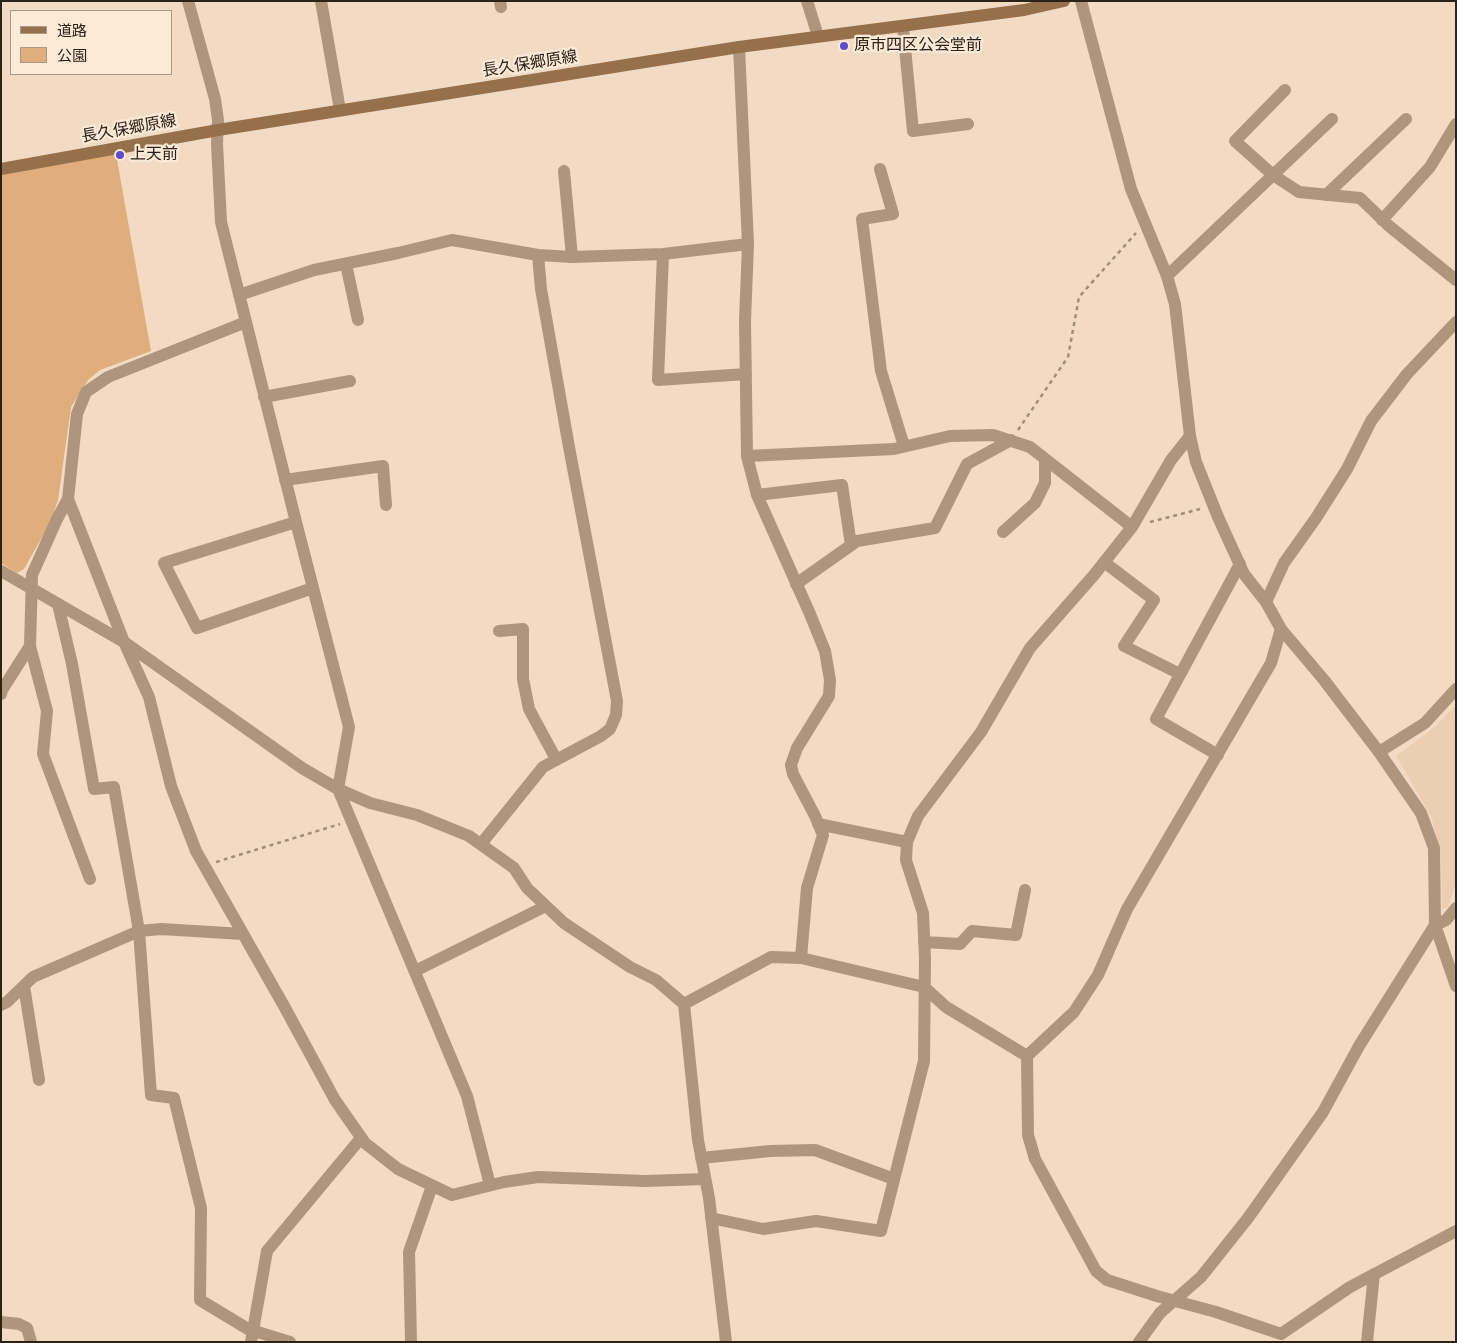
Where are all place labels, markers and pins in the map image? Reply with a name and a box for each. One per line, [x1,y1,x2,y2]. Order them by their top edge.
place label: 原市四区公会堂前 [854,36,982,56]
marker: 原市四区公会堂前 [838,40,850,52]
place label: 上天前 [130,145,178,165]
marker: 上天前 [114,149,126,161]

